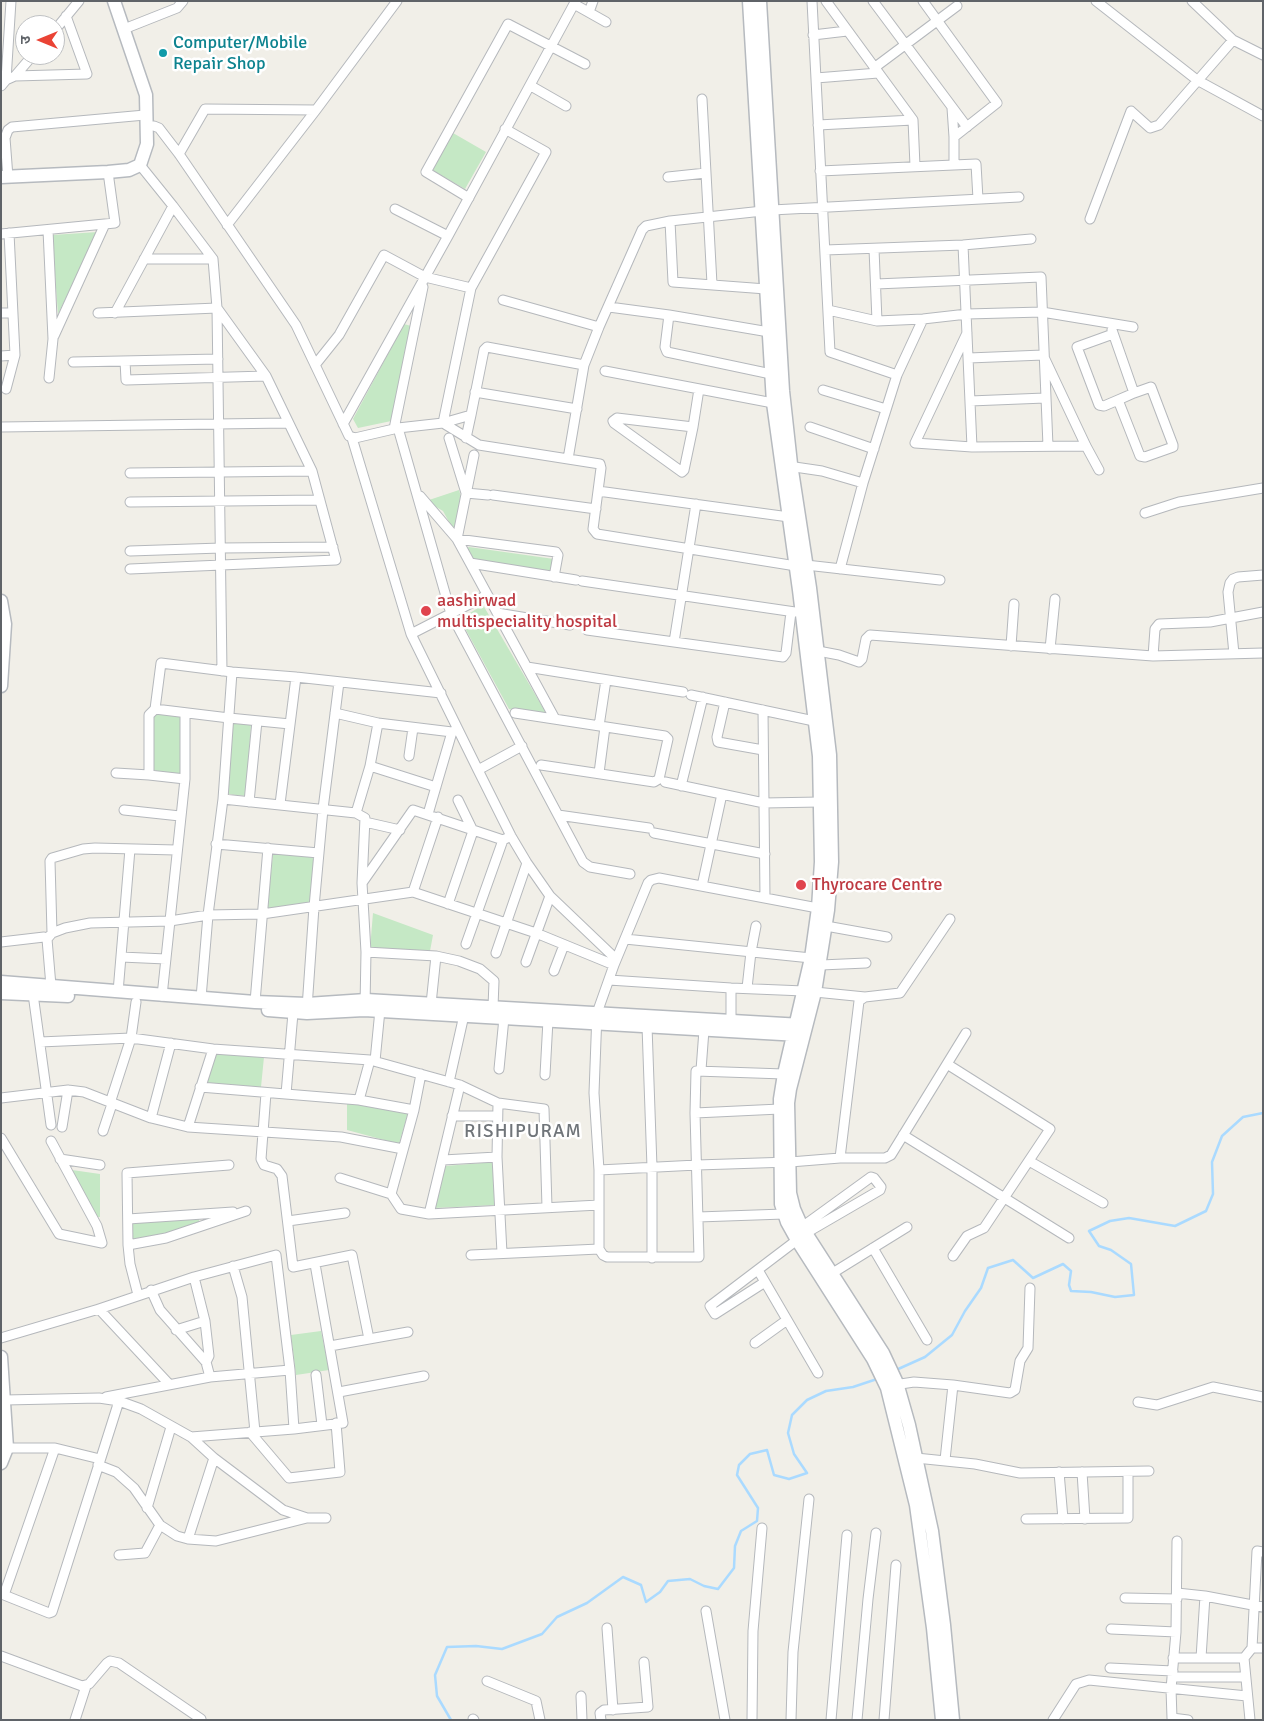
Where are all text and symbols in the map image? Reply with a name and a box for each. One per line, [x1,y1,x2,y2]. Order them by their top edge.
north arrow [15,15,65,65]
place label: Computer/Mobile Repair Shop [173,32,307,74]
text: उ [17,36,34,44]
marker: Computer/Mobile Repair Shop [157,47,169,59]
place label: aashirwad multispeciality hospital [437,590,617,632]
marker: aashirwad multispeciality hospital [419,604,433,618]
place label: Thyrocare Centre [812,874,942,896]
marker: Thyrocare Centre [794,878,808,892]
district label: RISHIPURAM [463,1121,583,1143]

